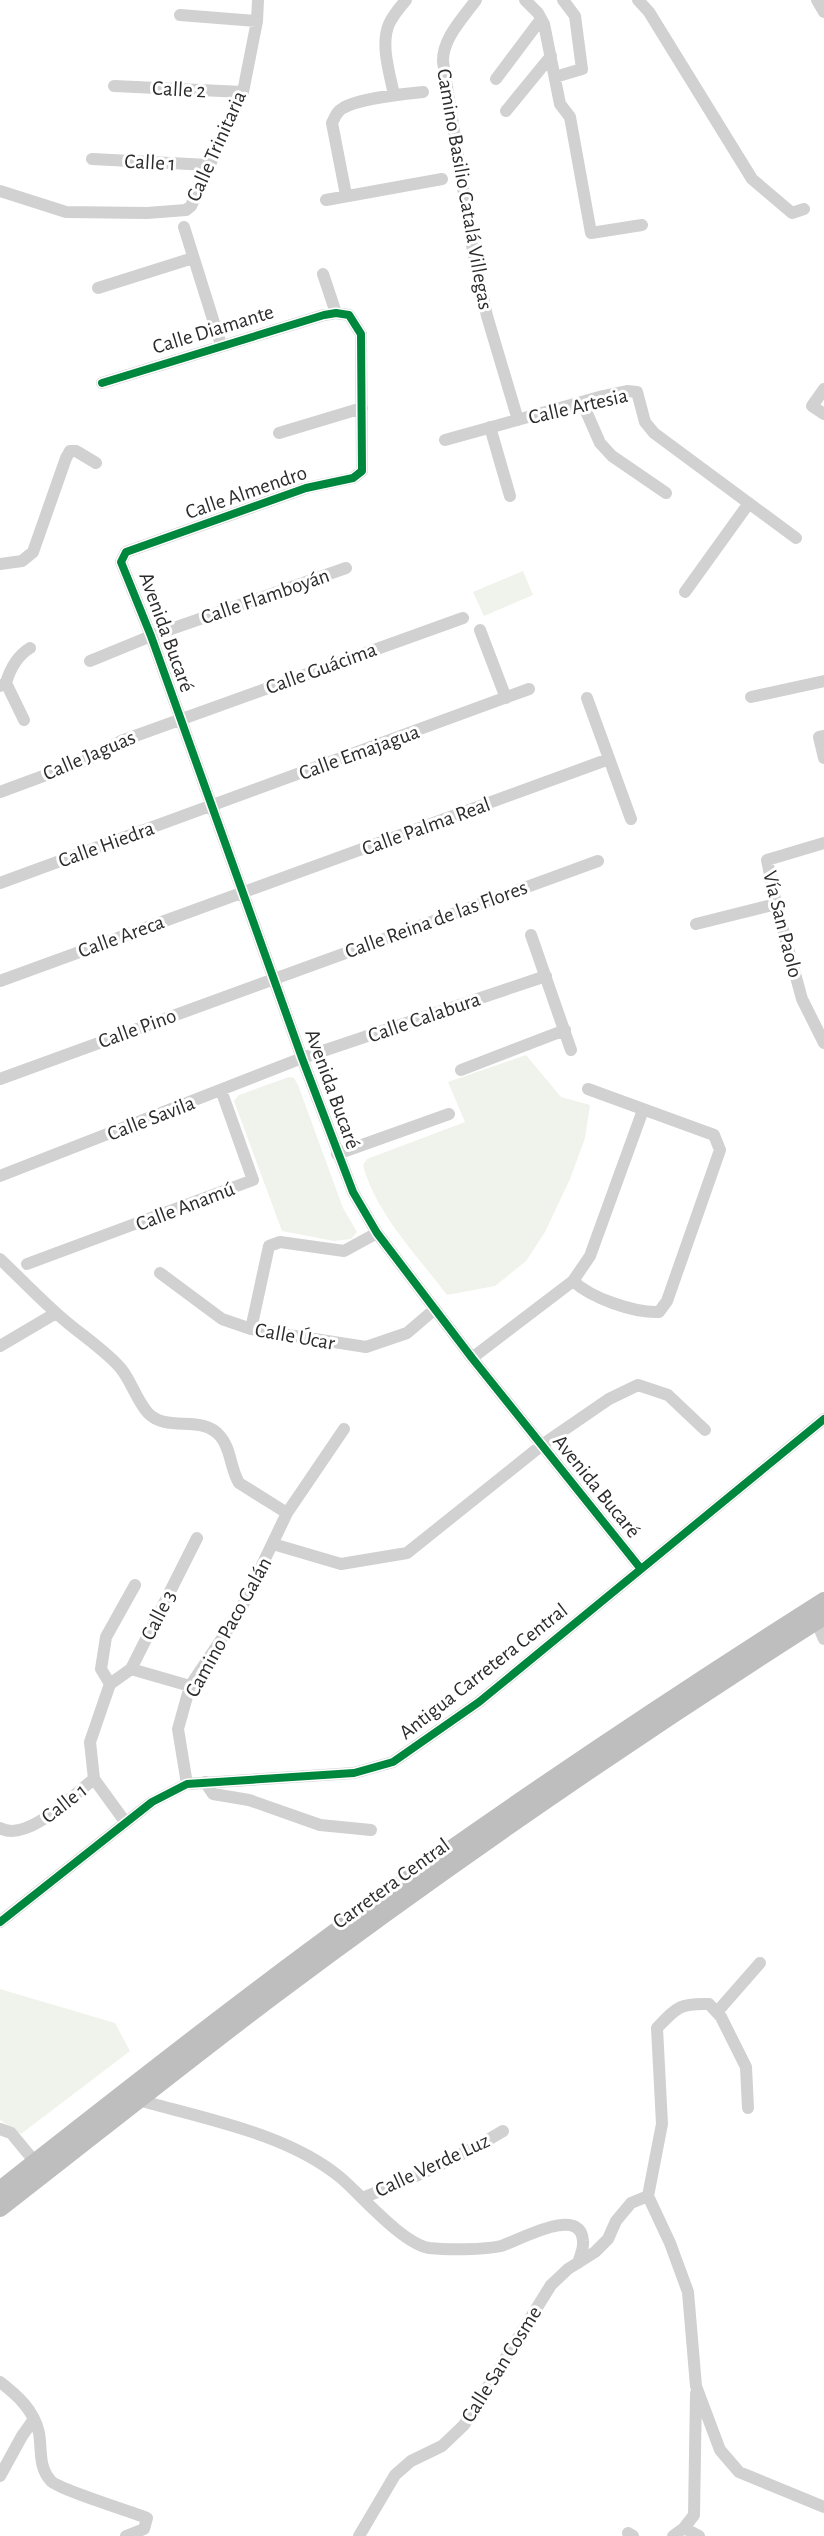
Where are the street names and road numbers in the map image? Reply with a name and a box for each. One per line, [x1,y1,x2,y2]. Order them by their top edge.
street label: Camino Basilio Catalá Villegas [433,67,496,311]
street label: Calle 2 [152,78,206,101]
street label: Calle Trinitaria [183,87,250,205]
street label: Calle 1 [124,151,176,174]
street label: Calle Diamante [150,301,276,358]
street label: Calle Artesia [526,385,630,428]
street label: Calle Almendro [183,462,310,523]
street label: Calle Flamboyán [198,565,332,628]
street label: Avenida Bucaré [135,569,198,695]
street label: Calle Guácima [263,639,380,698]
street label: Calle Emajagua [296,721,422,784]
street label: Calle Jaguas [40,727,139,784]
street label: Calle Palma Real [359,794,493,859]
street label: Calle Hiedra [55,817,157,872]
street label: Vía San Paolo [759,869,806,980]
street label: Calle Reina de las Flores [342,877,530,962]
street label: Calle Areca [75,911,167,962]
street label: Calle Calabura [365,988,483,1046]
street label: Calle Pino [95,1005,179,1052]
street label: Avenida Bucaré [301,1026,364,1152]
street label: Calle Savila [105,1092,198,1145]
street label: Calle Anamú [133,1178,238,1235]
street label: Calle Úcar [253,1317,337,1354]
street label: Avenida Bucaré [549,1431,644,1542]
street label: Camino Paco Galán [181,1554,276,1701]
street label: Calle 3 [137,1587,180,1644]
street label: Antigua Carretera Central [395,1599,571,1743]
street label: Calle 1 [38,1779,91,1827]
street label: Carretera Central [329,1834,454,1933]
street label: Calle Verde Luz [372,2130,493,2201]
street label: Calle San Cosme [457,2303,545,2426]

